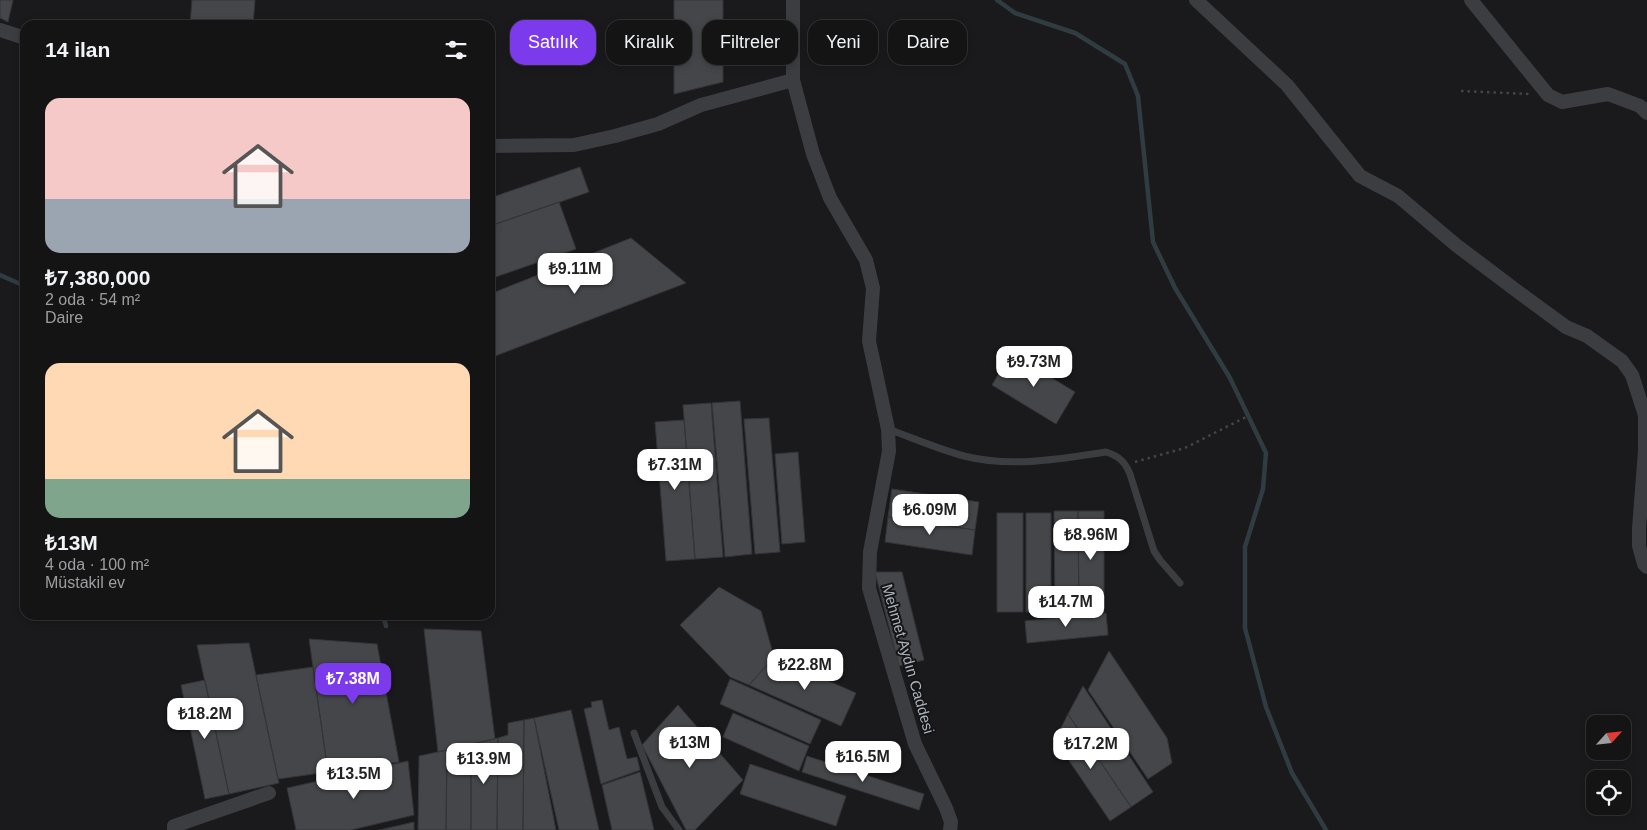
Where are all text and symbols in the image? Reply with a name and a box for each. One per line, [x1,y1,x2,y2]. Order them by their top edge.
chip: Satılık [510,20,596,65]
chip: Kiralık [606,20,692,65]
chip: Filtreler [702,20,798,65]
chip: Yeni [808,20,878,65]
chip: Daire [888,20,967,65]
icon: filters [442,36,470,64]
text: 14 ilan [45,38,110,61]
icon: home [213,131,303,221]
pin: ₺9.11M [534,252,616,295]
text: ₺9.11M [549,260,601,277]
text: ₺7,380,000 [45,266,150,289]
text: 2 oda · 54 m² [45,291,140,308]
text: Daire [45,309,83,326]
pin: ₺9.73M [993,346,1075,388]
text: ₺9.73M [1007,353,1061,370]
icon: home [213,396,303,486]
pin: ₺7.31M [634,448,716,491]
text: ₺7.31M [648,456,702,473]
pin: ₺6.09M [889,494,971,536]
text: ₺6.09M [903,501,957,518]
pin: ₺8.96M [1050,518,1132,561]
text: ₺8.96M [1064,526,1118,543]
text: ₺13M [45,531,98,554]
text: 4 oda · 100 m² [45,556,149,573]
text: Müstakil ev [45,574,125,591]
street label: Mehmet Aydın Caddesi [879,582,938,736]
pin: ₺14.7M [1025,586,1107,628]
text: ₺14.7M [1039,593,1093,610]
pin: ₺22.8M [764,648,846,691]
text: ₺22.8M [778,656,832,673]
pin: ₺7.38M [312,662,394,705]
text: ₺7.38M [326,670,380,687]
pin: ₺18.2M [164,698,246,740]
text: ₺18.2M [178,705,232,722]
north arrow [1586,715,1631,760]
map controls [1586,715,1631,815]
pin: ₺13M [660,726,720,769]
pin: ₺17.2M [1050,728,1132,770]
text: ₺13M [670,734,710,751]
text: ₺17.2M [1064,735,1118,752]
pin: ₺16.5M [822,740,904,783]
pin: ₺13.9M [443,742,525,785]
text: ₺16.5M [836,748,890,765]
text: ₺13.9M [457,750,511,767]
pin: ₺13.5M [313,758,395,800]
text: ₺13.5M [327,765,381,782]
button: locate [1586,770,1631,815]

